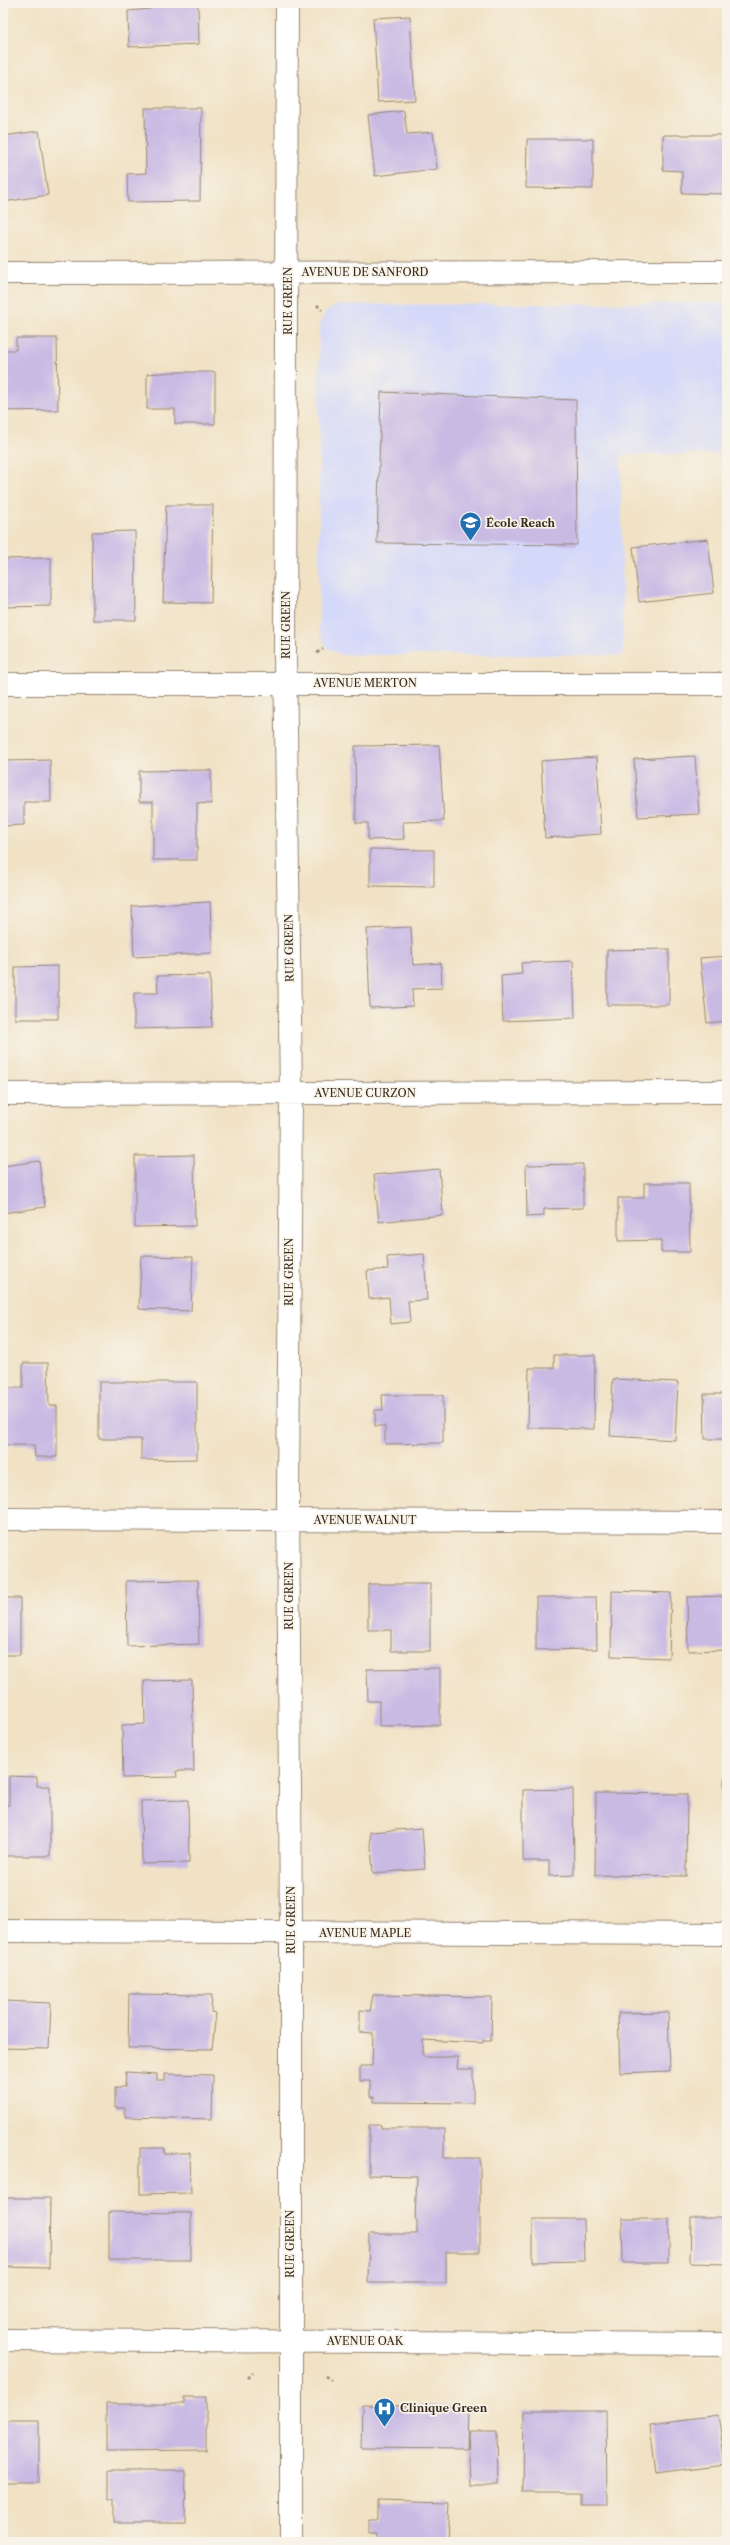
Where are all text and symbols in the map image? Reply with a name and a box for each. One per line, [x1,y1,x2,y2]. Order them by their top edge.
street label: AVENUE DE SANFORD [301,265,429,279]
street label: RUE GREEN [281,267,295,335]
school or university icon: École Reach [457,510,483,543]
place label: École Reach [486,516,556,530]
street label: RUE GREEN [279,591,293,659]
street label: AVENUE MERTON [312,676,417,690]
street label: RUE GREEN [281,914,297,982]
street label: AVENUE CURZON [313,1086,416,1100]
street label: RUE GREEN [282,1238,296,1306]
street label: AVENUE WALNUT [313,1513,417,1527]
street label: RUE GREEN [282,1562,296,1630]
street label: RUE GREEN [284,1886,298,1954]
street label: AVENUE MAPLE [318,1926,411,1940]
street label: RUE GREEN [283,2210,297,2278]
street label: AVENUE OAK [326,2334,404,2348]
hospital icon: Clinique Green [371,2395,397,2428]
place label: Clinique Green [400,2401,488,2415]

